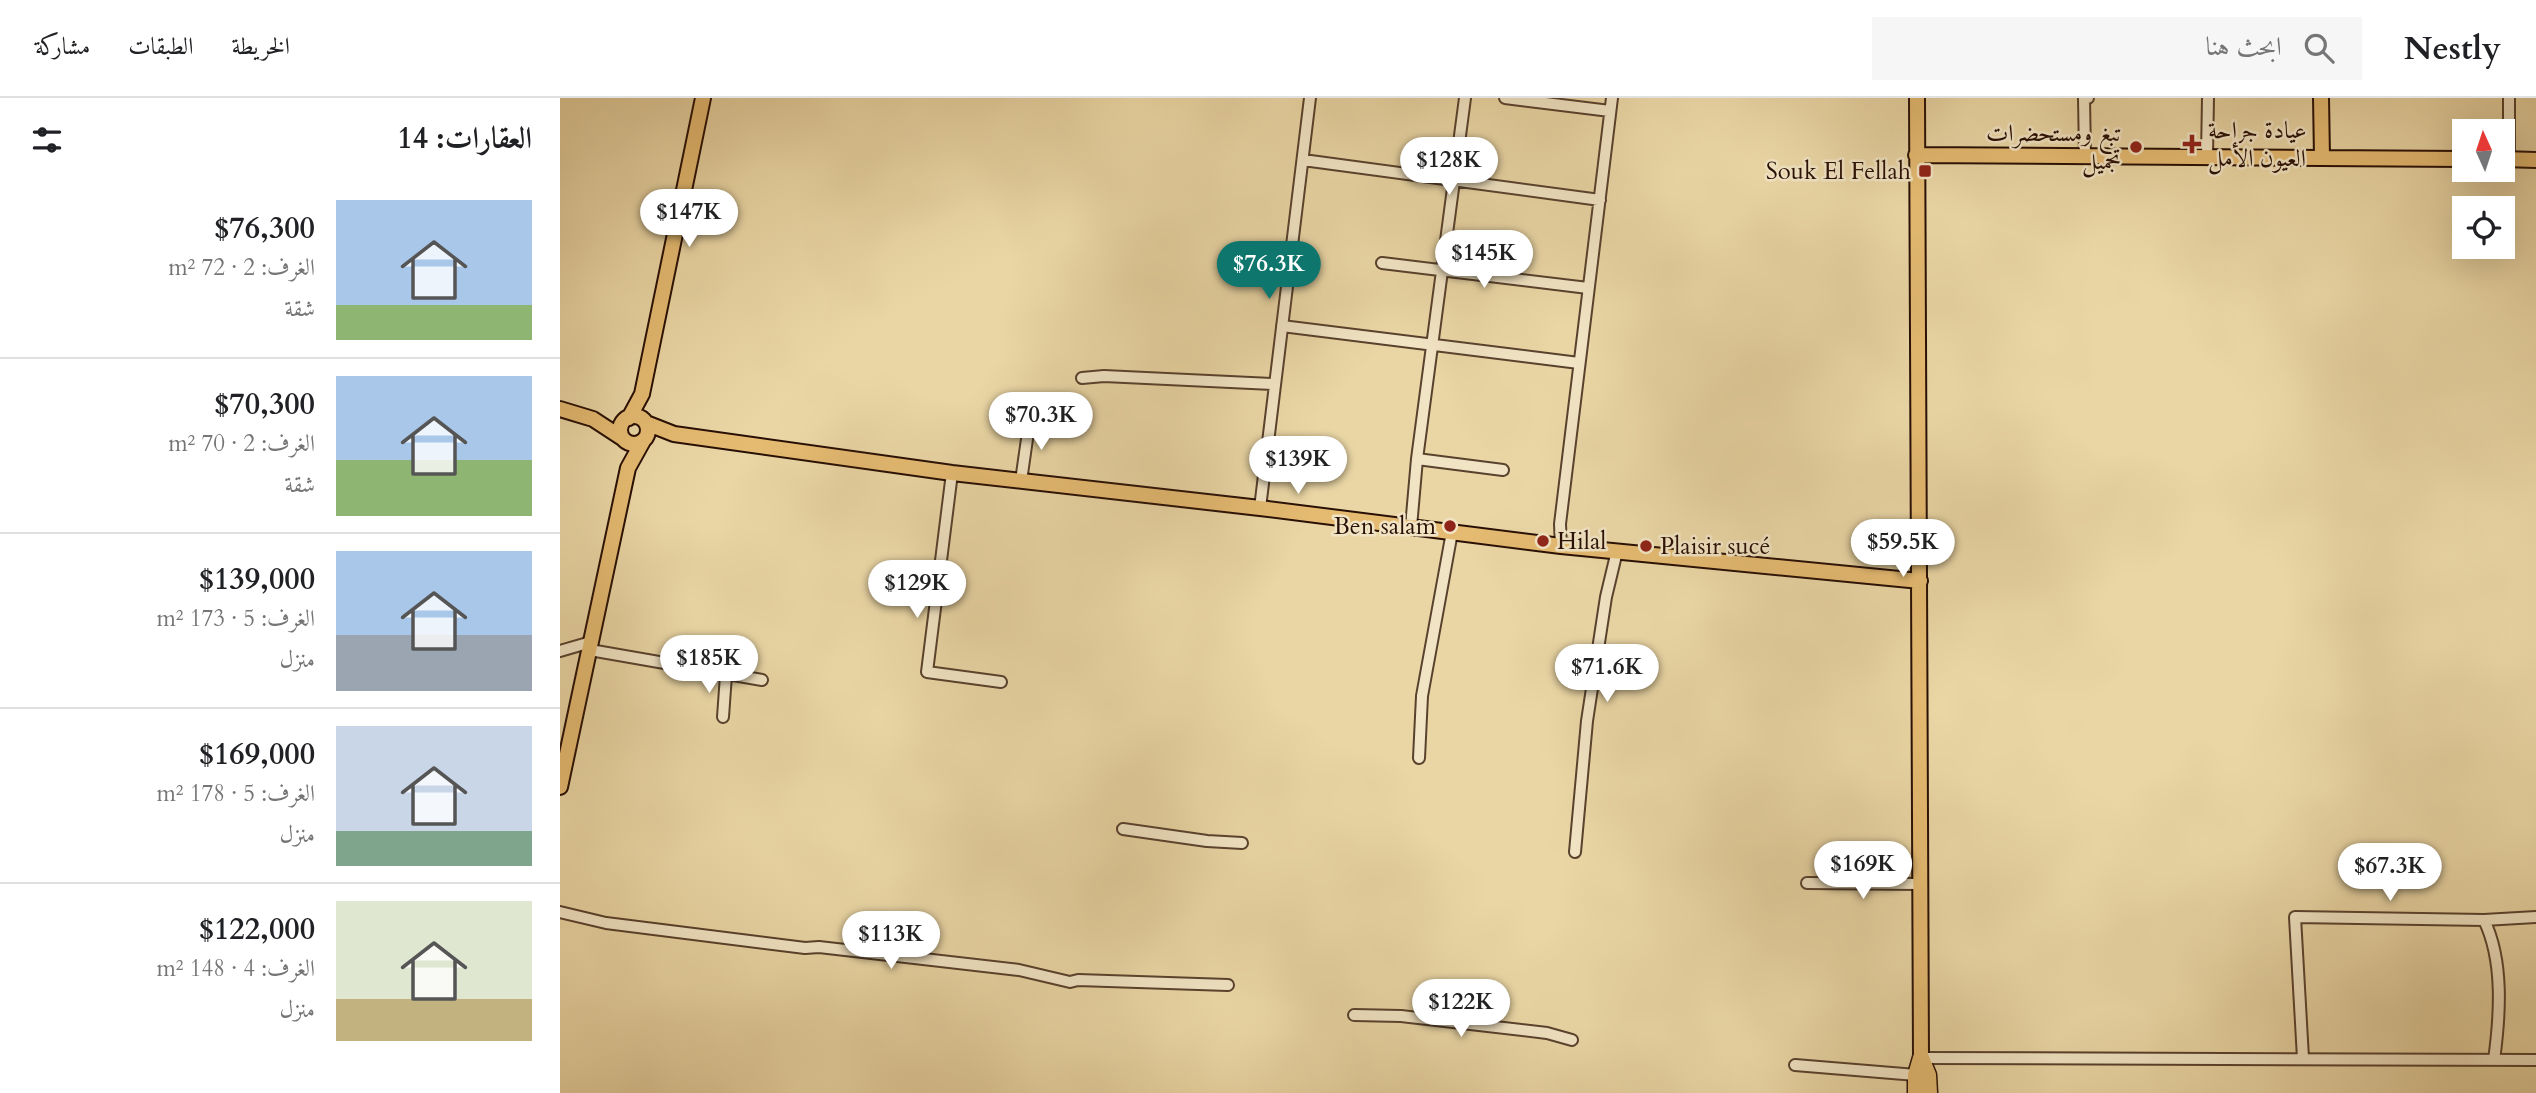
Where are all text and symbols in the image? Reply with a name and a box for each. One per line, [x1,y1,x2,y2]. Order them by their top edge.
search box [1872,17,2362,80]
text: Nestly [2404,26,2501,71]
text: ابحث هنا [2205,29,2282,64]
icon: search [2300,29,2338,67]
text: مشاركة [35,30,90,63]
text: الطبقات [128,30,194,63]
text: الخريطة [232,30,290,63]
place label: عيادة جراحة العيون الأمل [2208,114,2307,175]
place label: تبغ ومستحضرات تجميل [1986,117,2122,178]
text: العقارات: 14 [397,118,532,159]
north arrow [2452,119,2515,182]
map controls [2452,119,2515,259]
icon: filters [28,121,66,159]
marker: عيادة جراحة العيون الأمل [2182,134,2202,154]
pin: $128K [1400,138,1498,197]
marker: تبغ ومستحضرات تجميل [2128,139,2144,155]
text: $128K [1416,144,1482,175]
place label: Souk El Fellah [1766,155,1911,188]
marker: Souk El Fellah [1917,163,1933,179]
pin: $147K [640,190,738,249]
text: $147K [656,196,722,227]
button: locate [2452,196,2515,259]
text: $76,300 [214,208,315,249]
icon: home [392,228,476,312]
pin: $145K [1435,230,1533,290]
text: $145K [1451,237,1517,268]
pin: $76.3K [1212,242,1326,301]
text: $76.3K [1233,248,1305,279]
text: الغرف: 2 · 72 m² [168,252,315,283]
text: شقة [285,293,315,324]
text: $70,300 [214,384,315,425]
pin: $70.3K [984,392,1098,452]
text: $70.3K [1005,399,1077,430]
icon: home [392,404,476,488]
text: الغرف: 2 · 70 m² [168,428,315,459]
pin: $139K [1249,436,1347,496]
text: $139K [1265,443,1331,474]
text: شقة [285,469,315,500]
place label: Ben salam [1334,510,1437,543]
marker: Ben salam [1442,518,1458,534]
pin: $59.5K [1846,519,1960,579]
place label: Hilal [1557,525,1606,558]
text: $59.5K [1867,526,1939,557]
place label: Plaisir sucé [1660,530,1770,563]
marker: Hilal [1535,533,1551,549]
marker: Plaisir sucé [1638,538,1654,554]
text: $139,000 [199,559,315,600]
pin: $129K [868,560,966,620]
text: $129K [884,567,950,598]
icon: home [392,579,476,663]
text: الغرف: 5 · 173 m² [156,603,315,634]
pin: $185K [660,636,758,695]
text: $185K [676,642,742,673]
text: منزل [280,644,315,675]
pin: $71.6K [1550,644,1664,704]
text: $71.6K [1571,651,1643,682]
text: $169,000 [199,734,315,775]
icon: home [392,754,476,838]
text: الغرف: 5 · 178 m² [156,778,315,809]
text: منزل [280,819,315,850]
pin: $169K [1814,842,1912,901]
pin: $67.3K [2333,844,2447,903]
text: $169K [1830,848,1896,879]
text: $67.3K [2354,850,2426,881]
text: $122,000 [199,909,315,950]
pin: $113K [842,912,940,971]
text: $113K [858,918,924,949]
icon: home [392,929,476,1013]
text: الغرف: 4 · 148 m² [156,953,315,984]
pin: $122K [1412,979,1510,1039]
text: $122K [1428,986,1494,1017]
text: منزل [280,994,315,1025]

